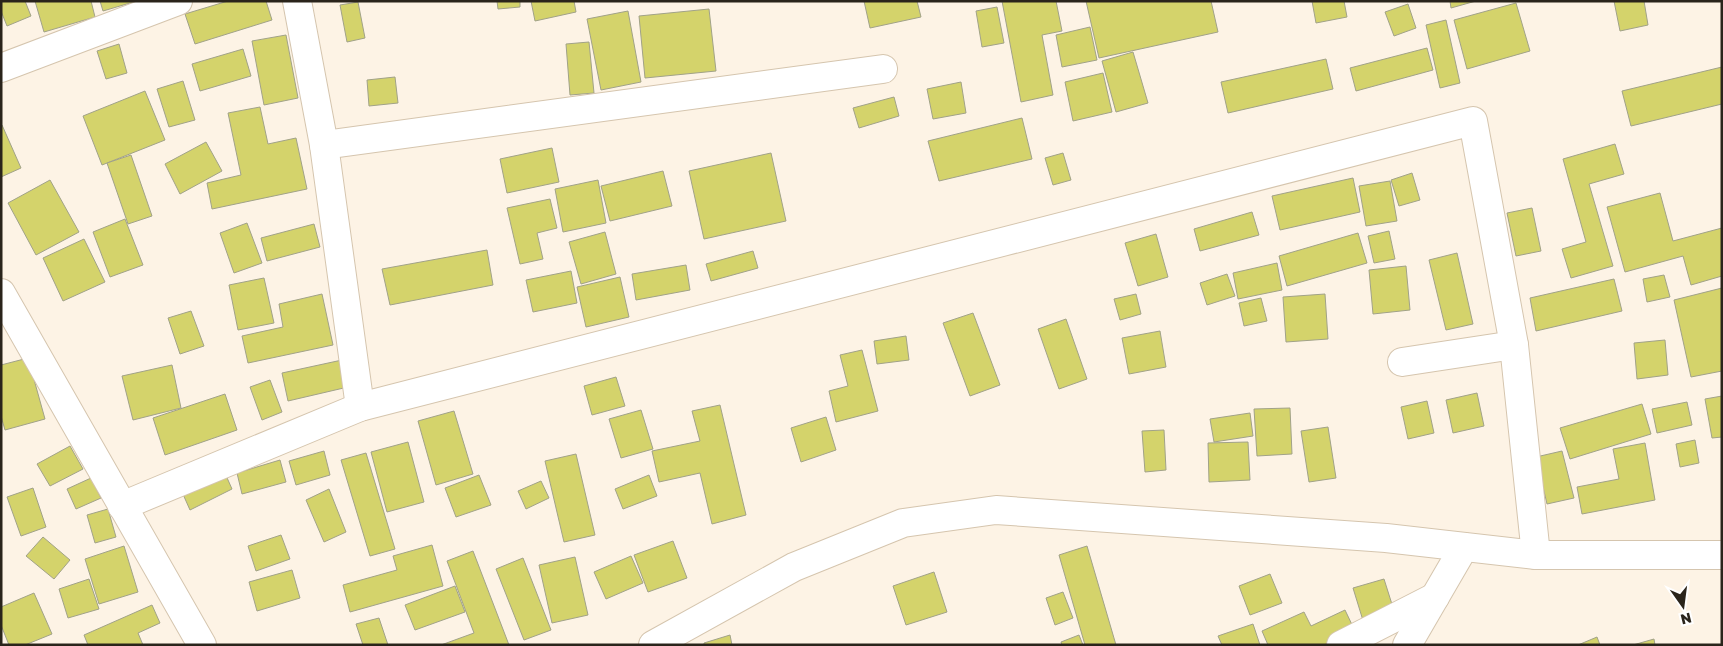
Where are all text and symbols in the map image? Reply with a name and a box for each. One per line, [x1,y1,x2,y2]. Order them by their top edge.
north arrow [1658,581,1708,631]
text: N [1679,610,1693,629]

